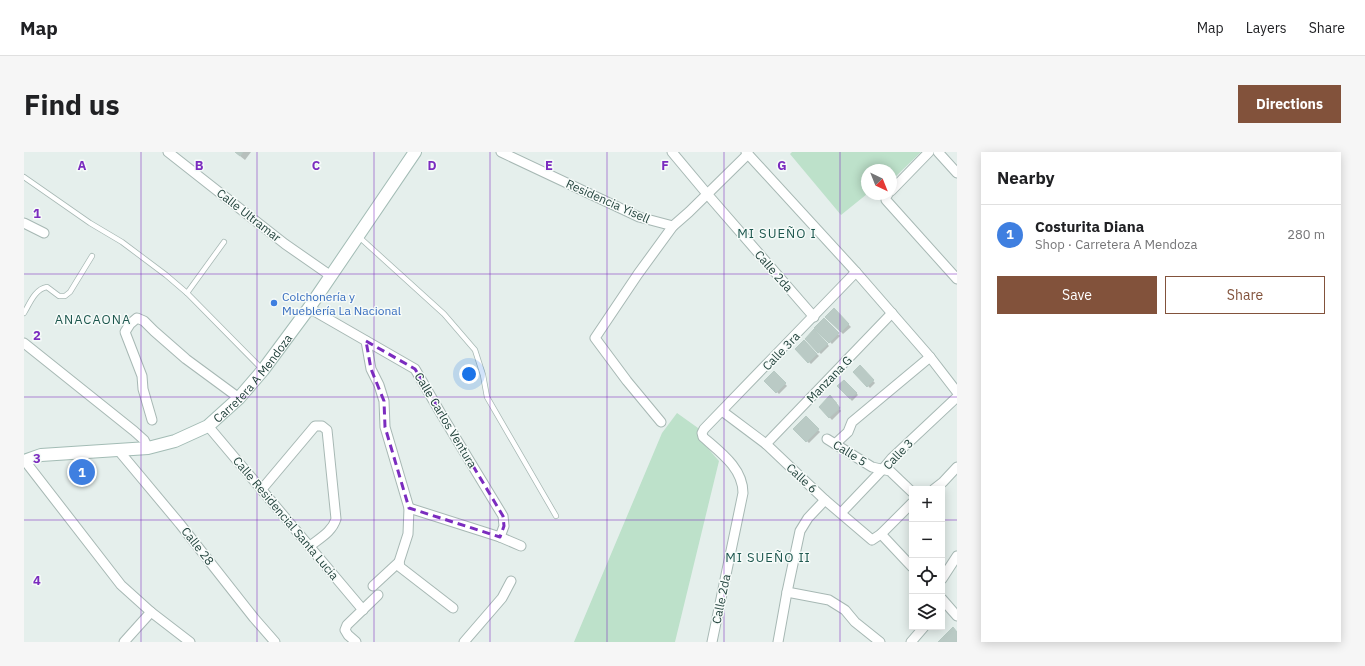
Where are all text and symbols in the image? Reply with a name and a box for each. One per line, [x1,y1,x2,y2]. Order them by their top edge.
text: Map [20,16,58,40]
text: Map [1197,19,1224,37]
text: Layers [1246,19,1287,37]
text: Share [1309,19,1345,37]
button: Directions [1238,85,1341,123]
text: Find us [24,86,120,123]
text: A [78,157,87,174]
text: B [195,157,204,174]
text: C [312,157,321,174]
text: D [427,157,437,174]
text: E [545,157,553,174]
text: F [661,157,669,174]
text: G [777,157,787,174]
north arrow [861,164,897,200]
text: Nearby [997,167,1055,189]
street label: Residencia Yisell [564,176,652,226]
street label: Calle Ultramar [214,185,285,245]
text: 1 [33,205,41,222]
text: Costurita Diana [1035,217,1144,236]
district label: MI SUEÑO I [737,225,817,242]
text: 1 [1006,226,1014,243]
text: 280 m [1287,226,1325,243]
text: Shop · Carretera A Mendoza [1035,236,1197,253]
street label: Calle 2da [752,247,797,295]
button: Save [997,276,1157,314]
button: Share [1165,276,1325,314]
place label: Colchonería y Mueblería La Nacional [282,289,401,318]
marker: Colchonería y Mueblería La Nacional [269,298,279,308]
district label: ANACAONA [55,311,131,328]
text: 2 [33,327,41,344]
street label: Calle 3ra [759,328,803,373]
street label: Carretera A Mendoza [210,330,295,425]
street label: Manzana G [803,352,855,406]
your location [459,364,479,384]
street label: Calle Carlos Ventura [412,369,481,471]
street label: Calle 3 [880,435,916,473]
street label: Calle 5 [830,437,870,469]
text: 3 [33,450,41,467]
street label: Calle Residencial Santa Lucia [230,453,342,583]
pin: 1 [69,457,95,487]
street label: Calle 6 [783,460,821,496]
map controls [909,486,945,630]
button: + [909,486,945,522]
button: − [909,522,945,558]
street label: Calle 28 [178,524,218,568]
district label: MI SUEÑO II [725,549,811,566]
button: locate [909,558,945,594]
text: 4 [33,572,41,589]
street label: Calle 2da [708,572,734,625]
button: layers [909,594,945,630]

